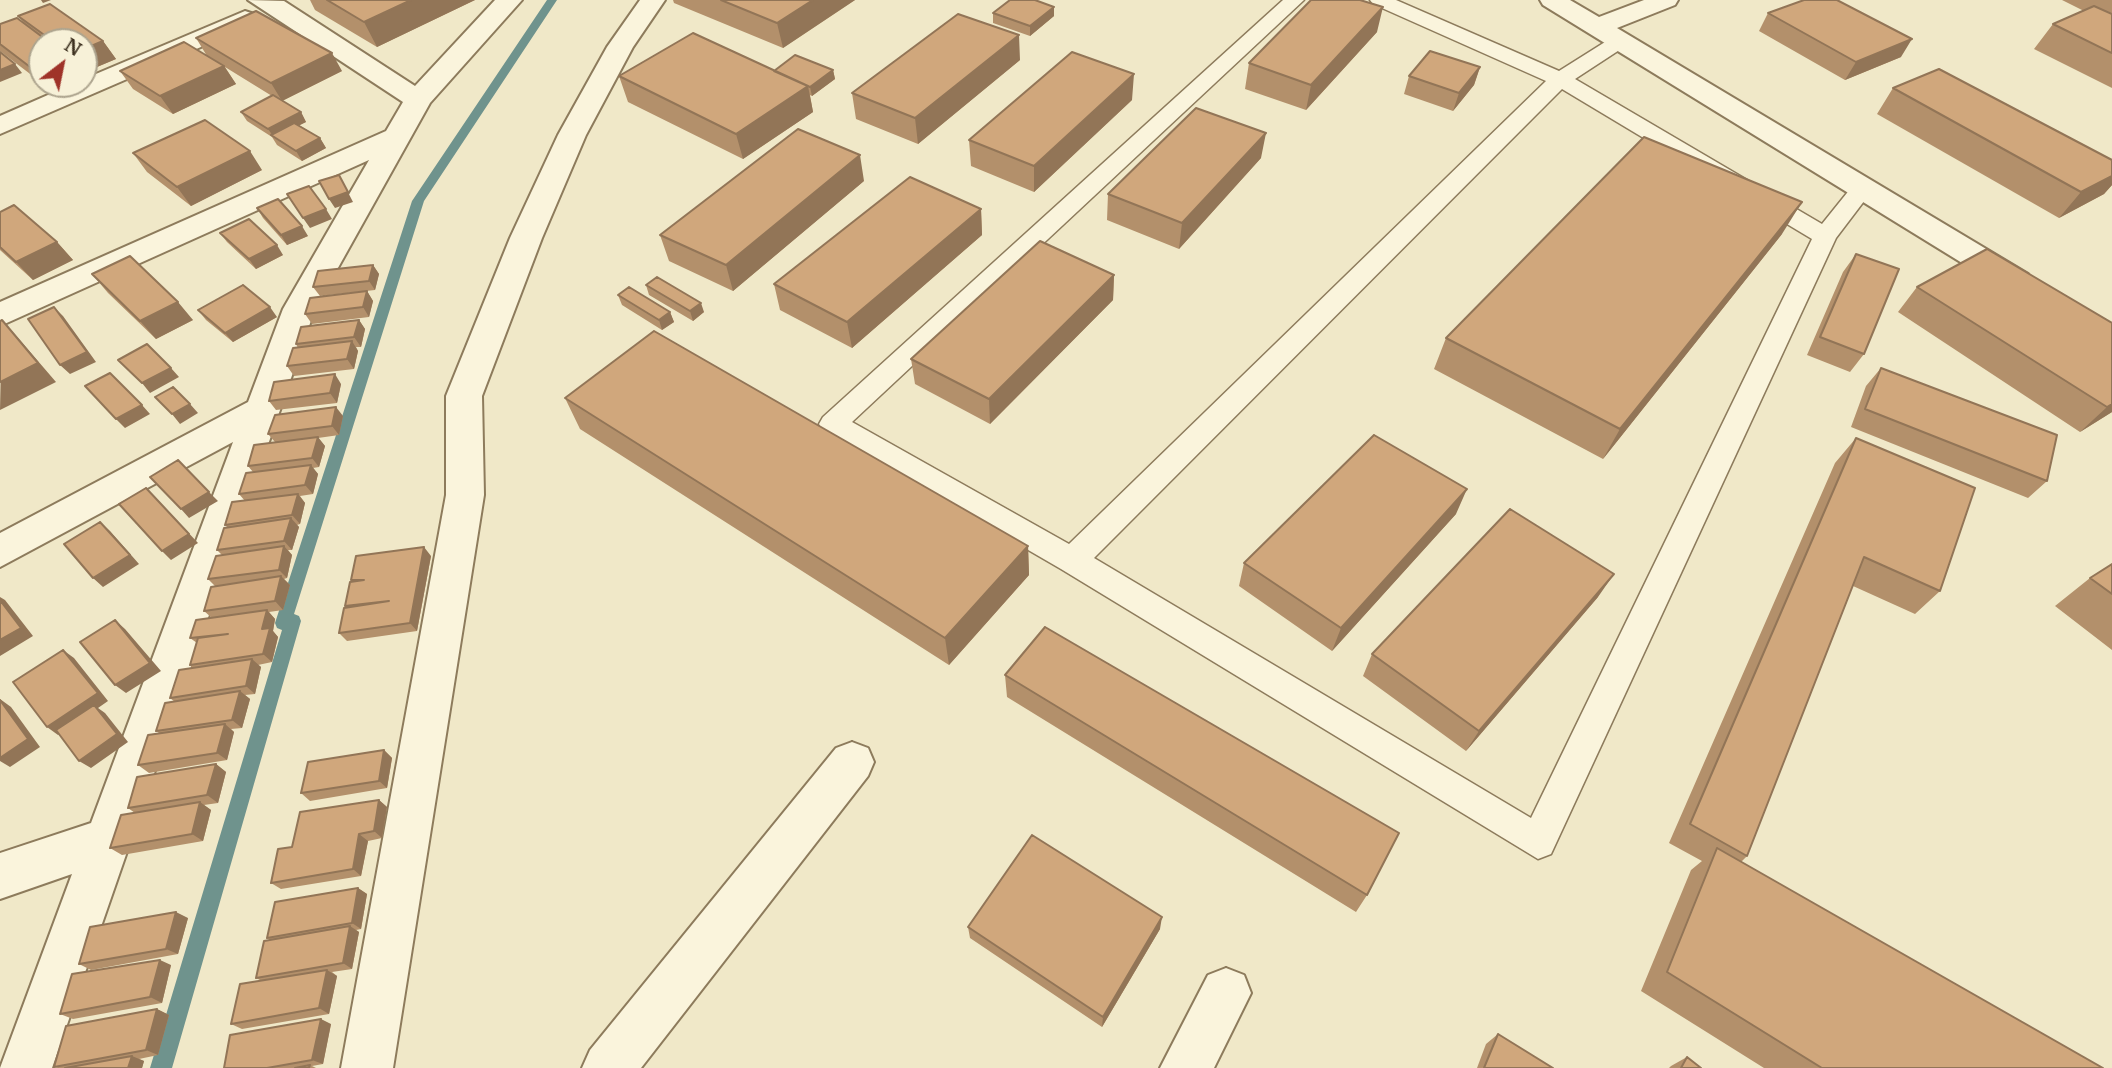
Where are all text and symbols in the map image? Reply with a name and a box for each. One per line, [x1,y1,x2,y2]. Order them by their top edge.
north arrow [28,28,98,98]
text: N [60,33,86,61]

